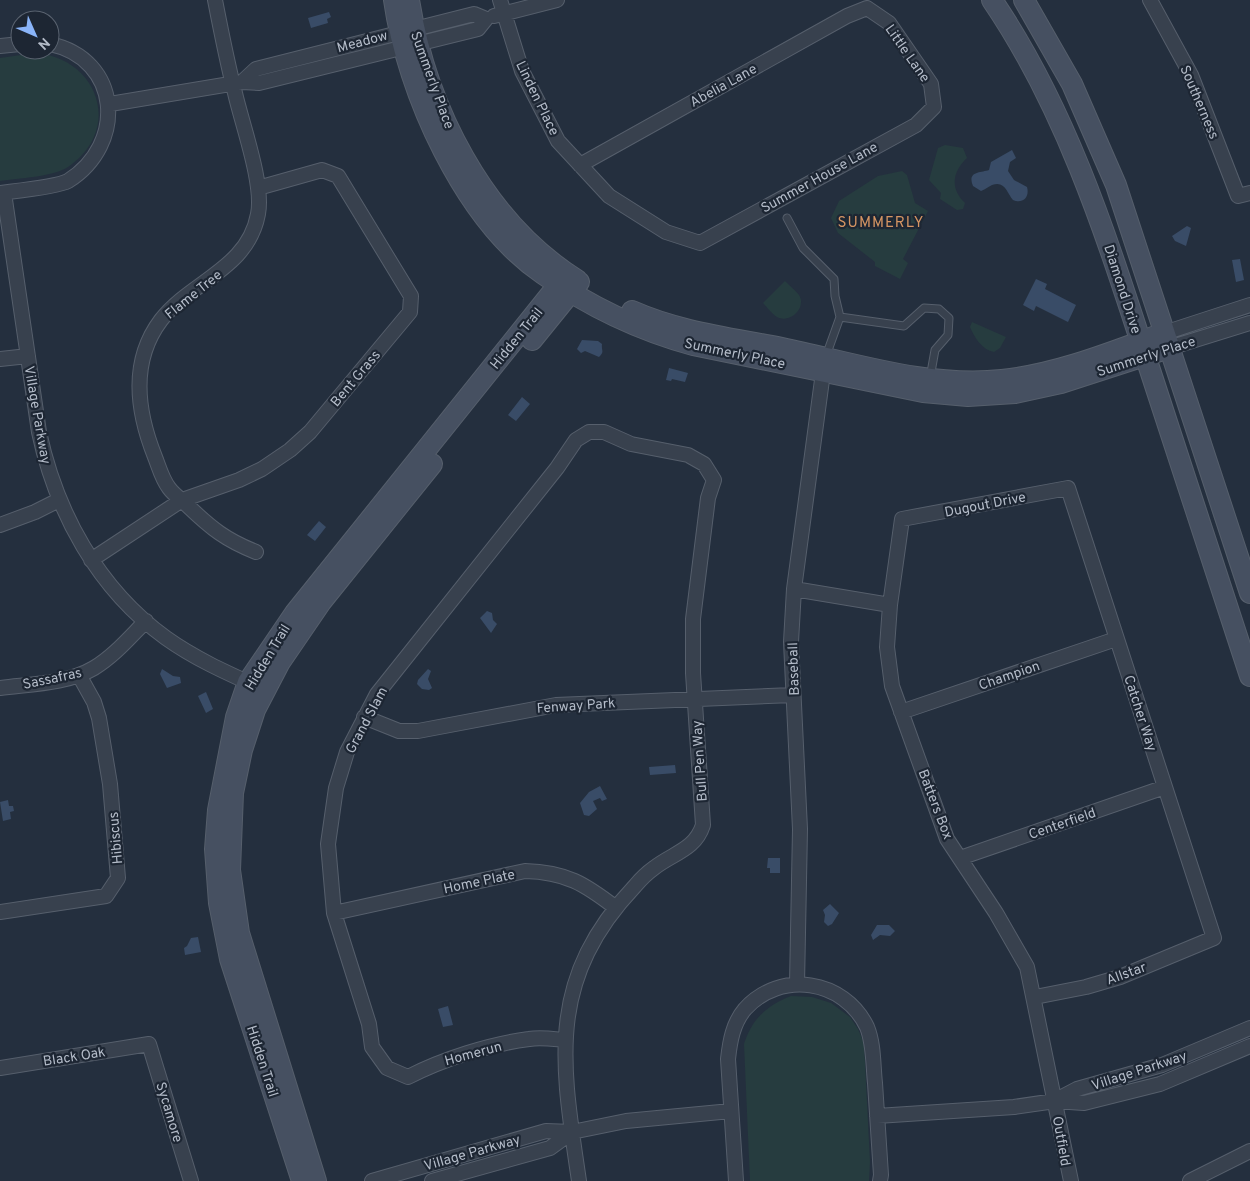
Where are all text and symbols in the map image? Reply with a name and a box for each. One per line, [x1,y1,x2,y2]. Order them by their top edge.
north arrow [10,10,60,60]
street label: Little Lane [881,22,933,86]
street label: Meadow [335,28,390,57]
street label: Summerly Place [406,29,457,132]
text: N [34,34,53,53]
street label: Linden Place [511,59,562,139]
street label: Abelia Lane [687,61,760,112]
street label: Southerness [1175,63,1222,142]
street label: Summer House Lane [758,139,881,217]
district label: SUMMERLY [838,214,924,233]
street label: Diamond Drive [1099,243,1144,336]
street label: Flame Tree [162,267,226,323]
street label: Hidden Trail [487,305,547,373]
street label: Summerly Place [1095,333,1198,381]
street label: Summerly Place [683,335,787,373]
street label: Bent Grass [328,347,385,411]
street label: Village Parkway [20,365,54,466]
street label: Dugout Drive [943,489,1027,522]
street label: Hidden Trail [242,622,295,694]
street label: Baseball [785,642,804,696]
street label: Champion [977,658,1042,695]
street label: Sassafras [21,665,83,694]
street label: Catcher Way [1119,673,1160,754]
street label: Grand Slam [343,684,392,757]
street label: Fenway Park [536,695,616,718]
street label: Bull Pen Way [689,720,712,802]
street label: Batters Box [913,767,956,842]
street label: Centerfield [1027,805,1098,844]
street label: Hibiscus [106,811,127,865]
street label: Home Plate [442,867,517,898]
street label: Allstar [1104,959,1149,989]
street label: Hidden Trail [242,1024,281,1099]
street label: Homerun [443,1039,504,1070]
street label: Black Oak [42,1044,107,1071]
street label: Village Parkway [1090,1048,1189,1095]
street label: Sycamore [151,1080,186,1145]
street label: Outfield [1048,1115,1073,1168]
street label: Village Parkway [422,1132,523,1175]

